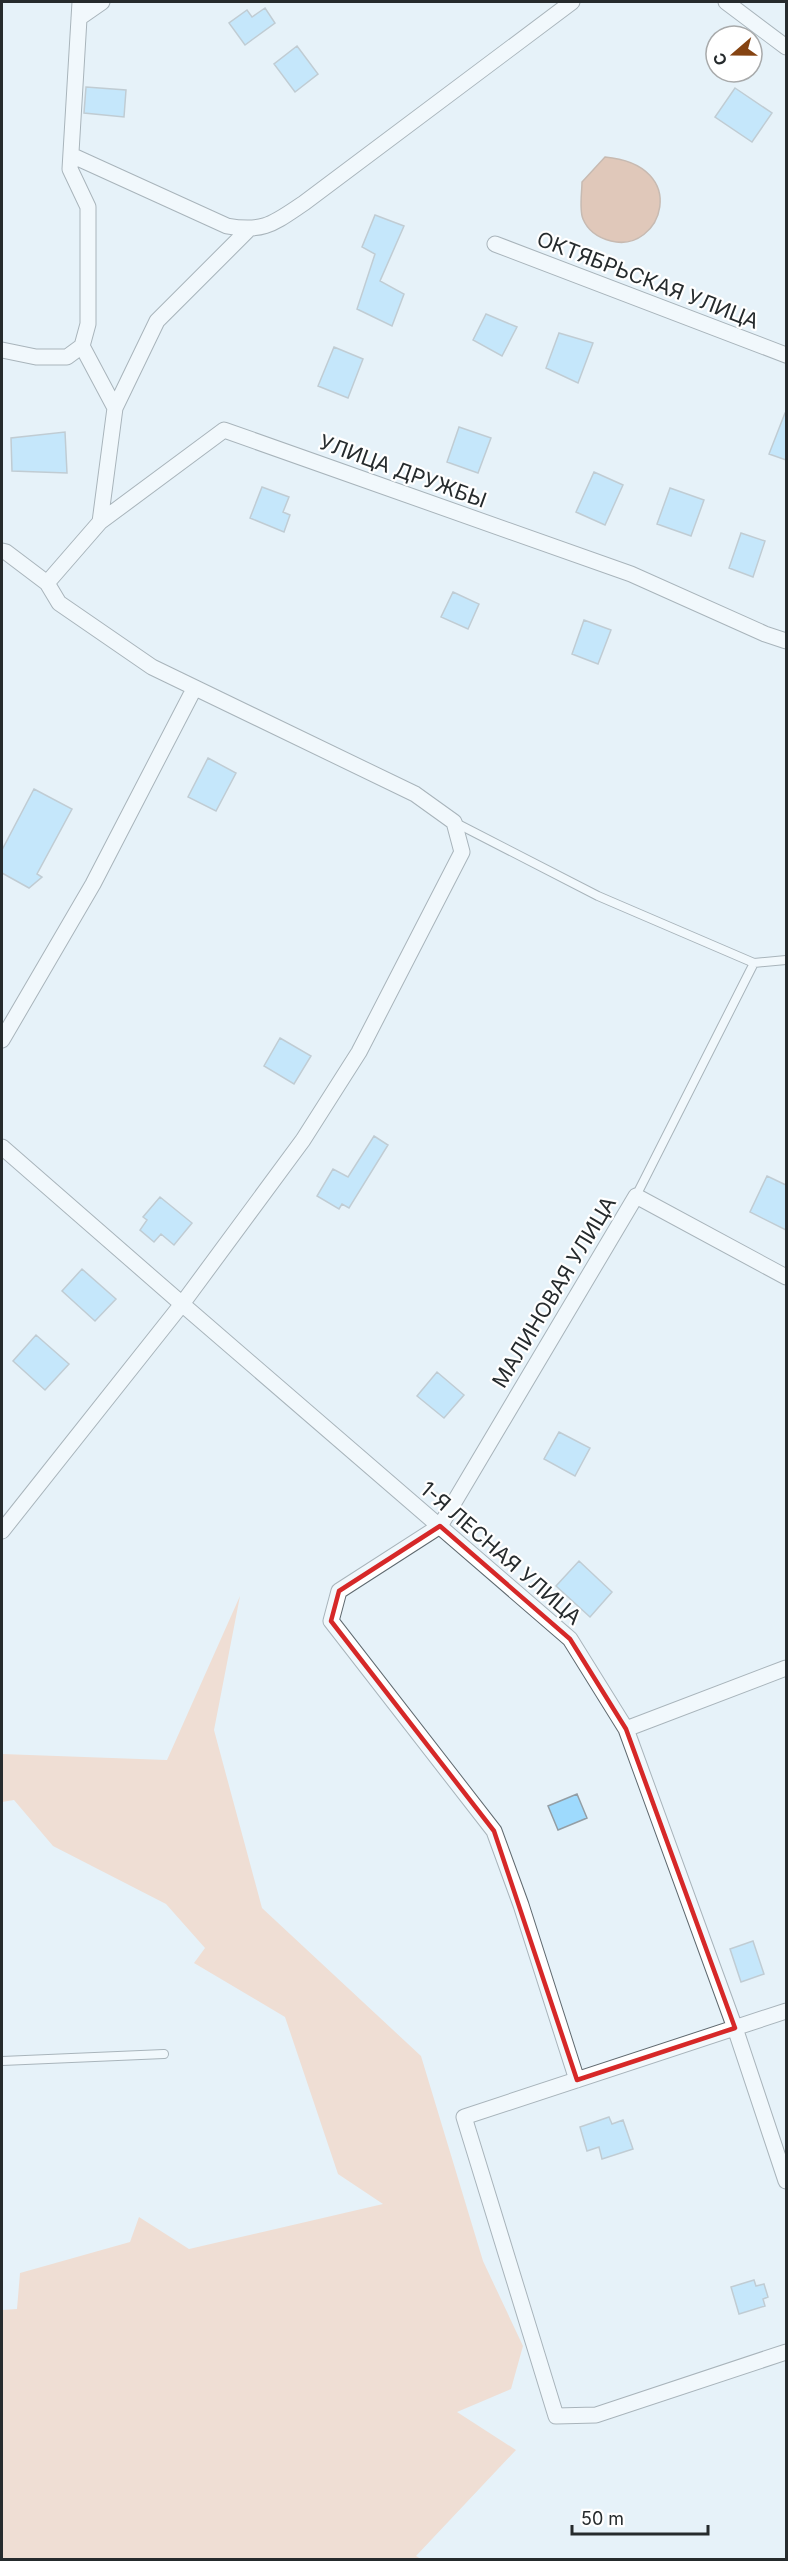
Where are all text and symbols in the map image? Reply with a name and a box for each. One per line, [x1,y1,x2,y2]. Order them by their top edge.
north arrow [704,24,764,84]
text: С [708,50,731,68]
street label: ОКТЯБРЬСКАЯ УЛИЦА [534,226,762,334]
street label: УЛИЦА ДРУЖБЫ [316,429,490,513]
street label: МАЛИНОВАЯ УЛИЦА [487,1192,621,1392]
street label: 1-Я ЛЕСНАЯ УЛИЦА [415,1476,587,1630]
scale bar [572,2498,708,2536]
text: 50 m [581,2508,624,2529]

